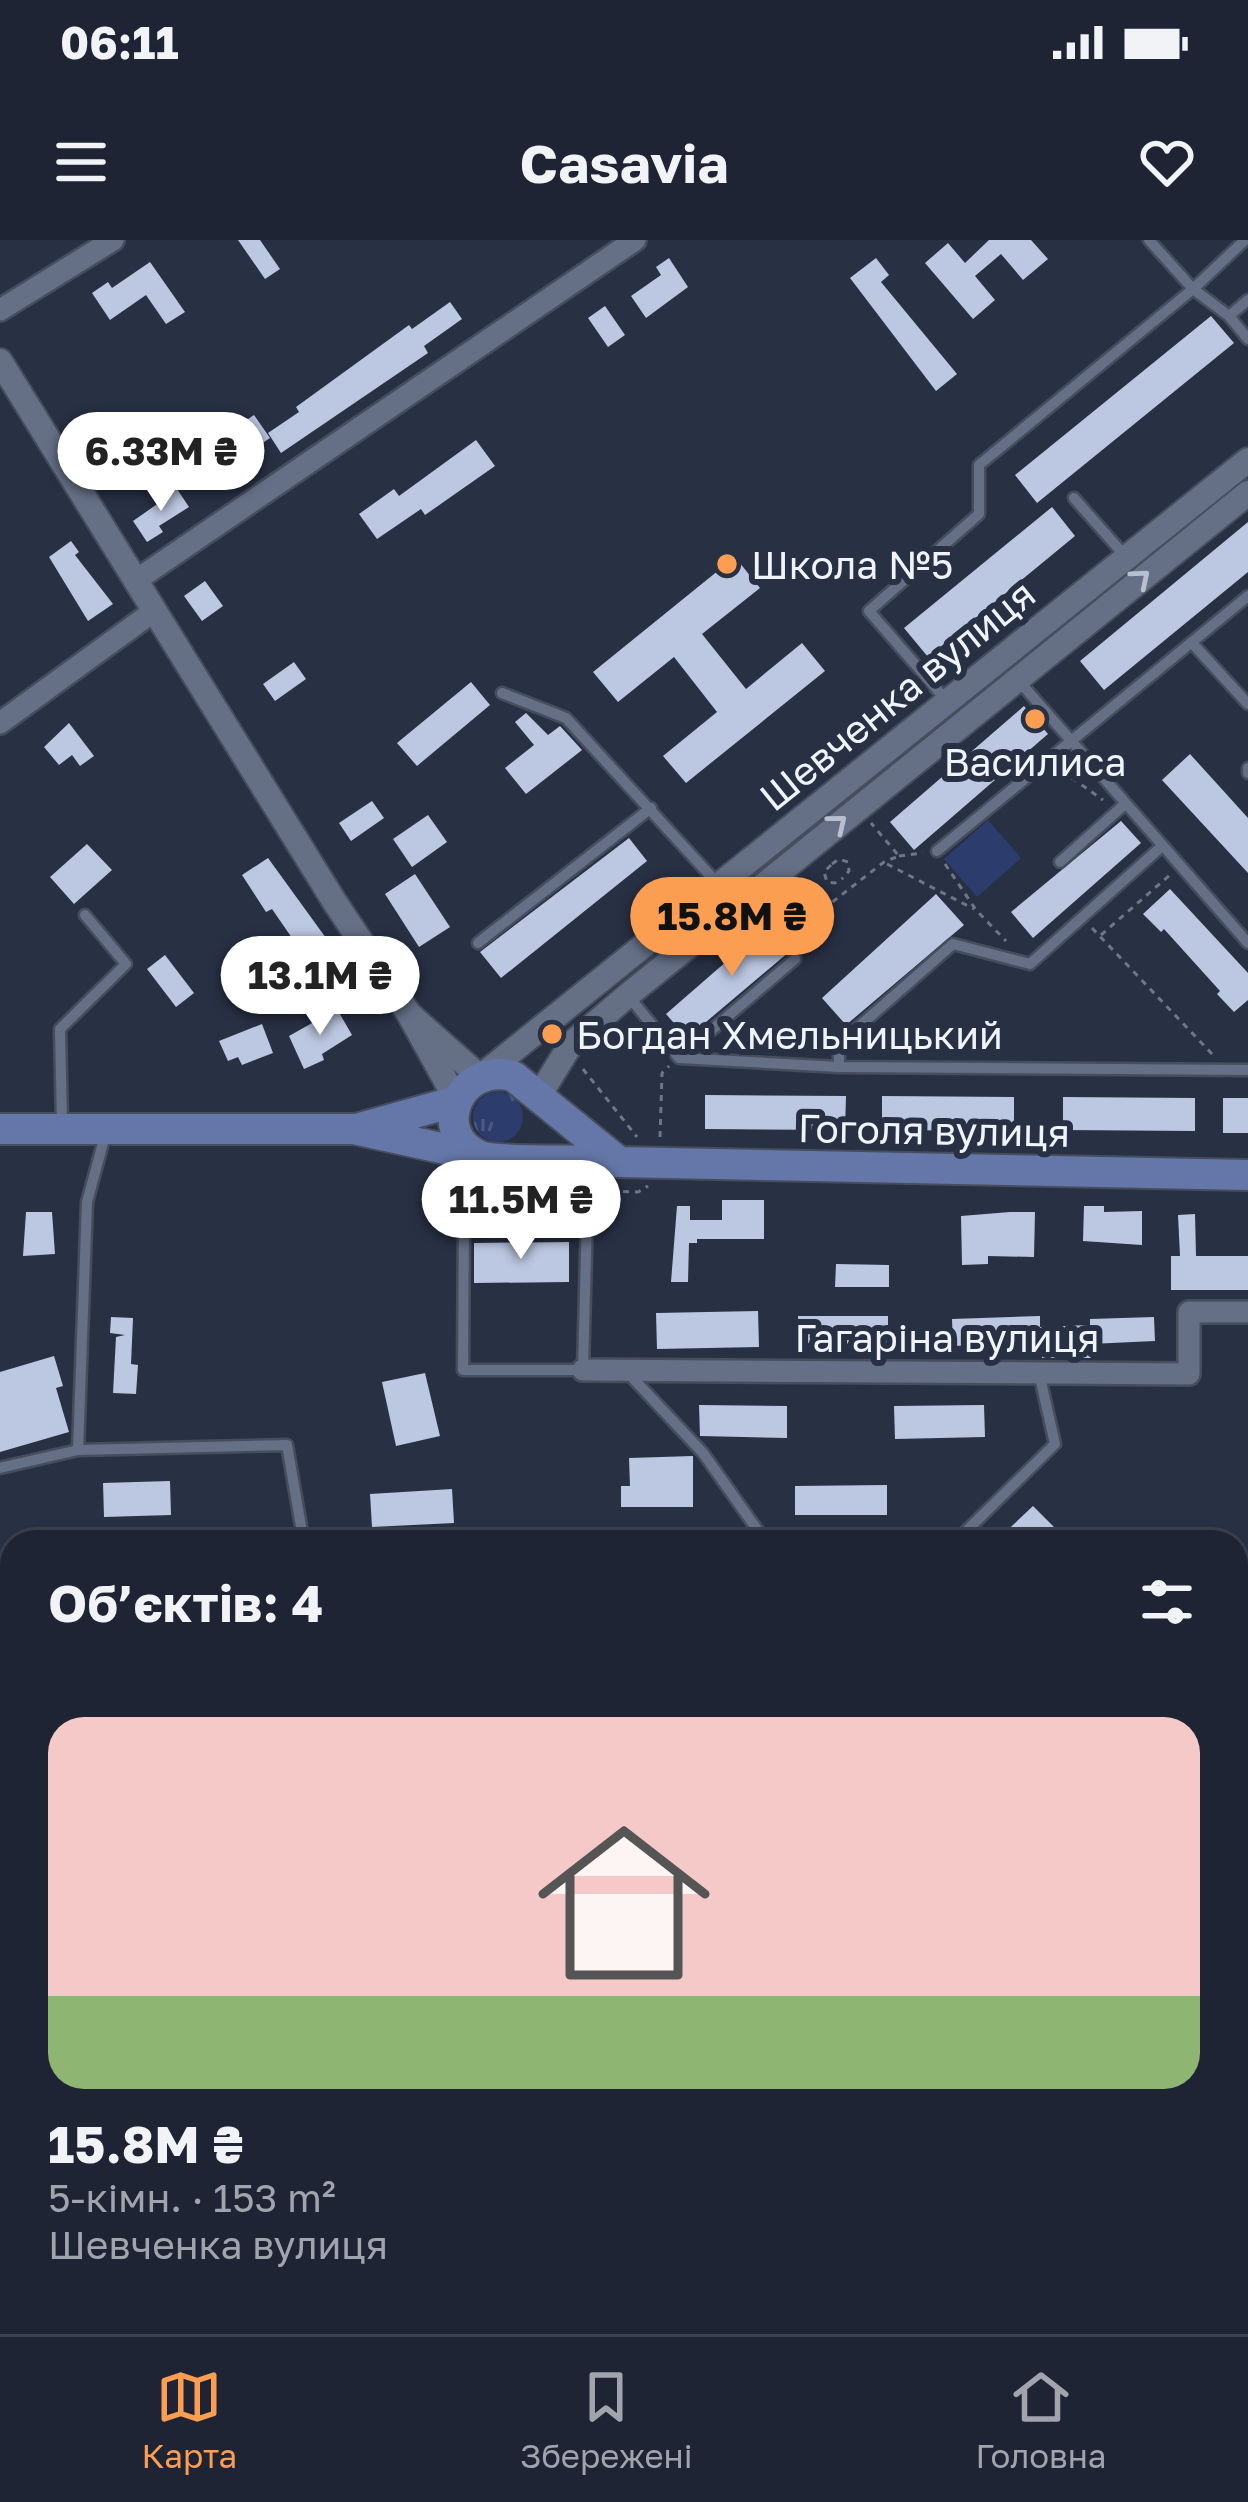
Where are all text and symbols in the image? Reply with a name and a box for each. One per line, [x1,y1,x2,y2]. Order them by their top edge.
text: 06:11 [60,15,179,69]
icon: menu [48,129,114,195]
icon: heart [1134,129,1200,195]
text: Casavia [520,130,728,195]
pin: 6.33M ₴ [50,412,272,514]
text: 6.33M ₴ [84,427,238,474]
place label: Школа №5 [751,541,953,588]
marker: Школа №5 [714,551,740,577]
street label: Шевченка вулиця [750,570,1044,820]
one-way arrow [1127,571,1149,592]
marker: Василиса [1022,706,1048,732]
place label: Василиса [943,738,1127,785]
one-way arrow [824,816,846,837]
pin: 15.8M ₴ [621,877,843,979]
text: 15.8M ₴ [657,892,807,939]
pin: 13.1M ₴ [209,936,431,1038]
text: 13.1M ₴ [248,951,392,998]
place label: Богдан Хмельницький [576,1011,1003,1058]
marker: Богдан Хмельницький [539,1021,565,1047]
street label: Гоголя вулиця [798,1104,1070,1156]
pin: 11.5M ₴ [410,1160,632,1262]
text: 11.5M ₴ [449,1175,593,1222]
street label: Гагаріна вулиця [795,1314,1099,1361]
icon: filters [1134,1569,1200,1635]
text: Об’єктів: 4 [48,1572,323,1633]
icon: home [516,1795,732,2011]
text: 15.8M ₴ [48,2113,244,2174]
text: 5-кімн. · 153 m² [48,2174,336,2221]
text: Шевченка вулиця [48,2221,388,2268]
tab: Карта [142,2364,237,2475]
tab: Збережені [520,2364,693,2475]
tab: Головна [976,2364,1106,2475]

